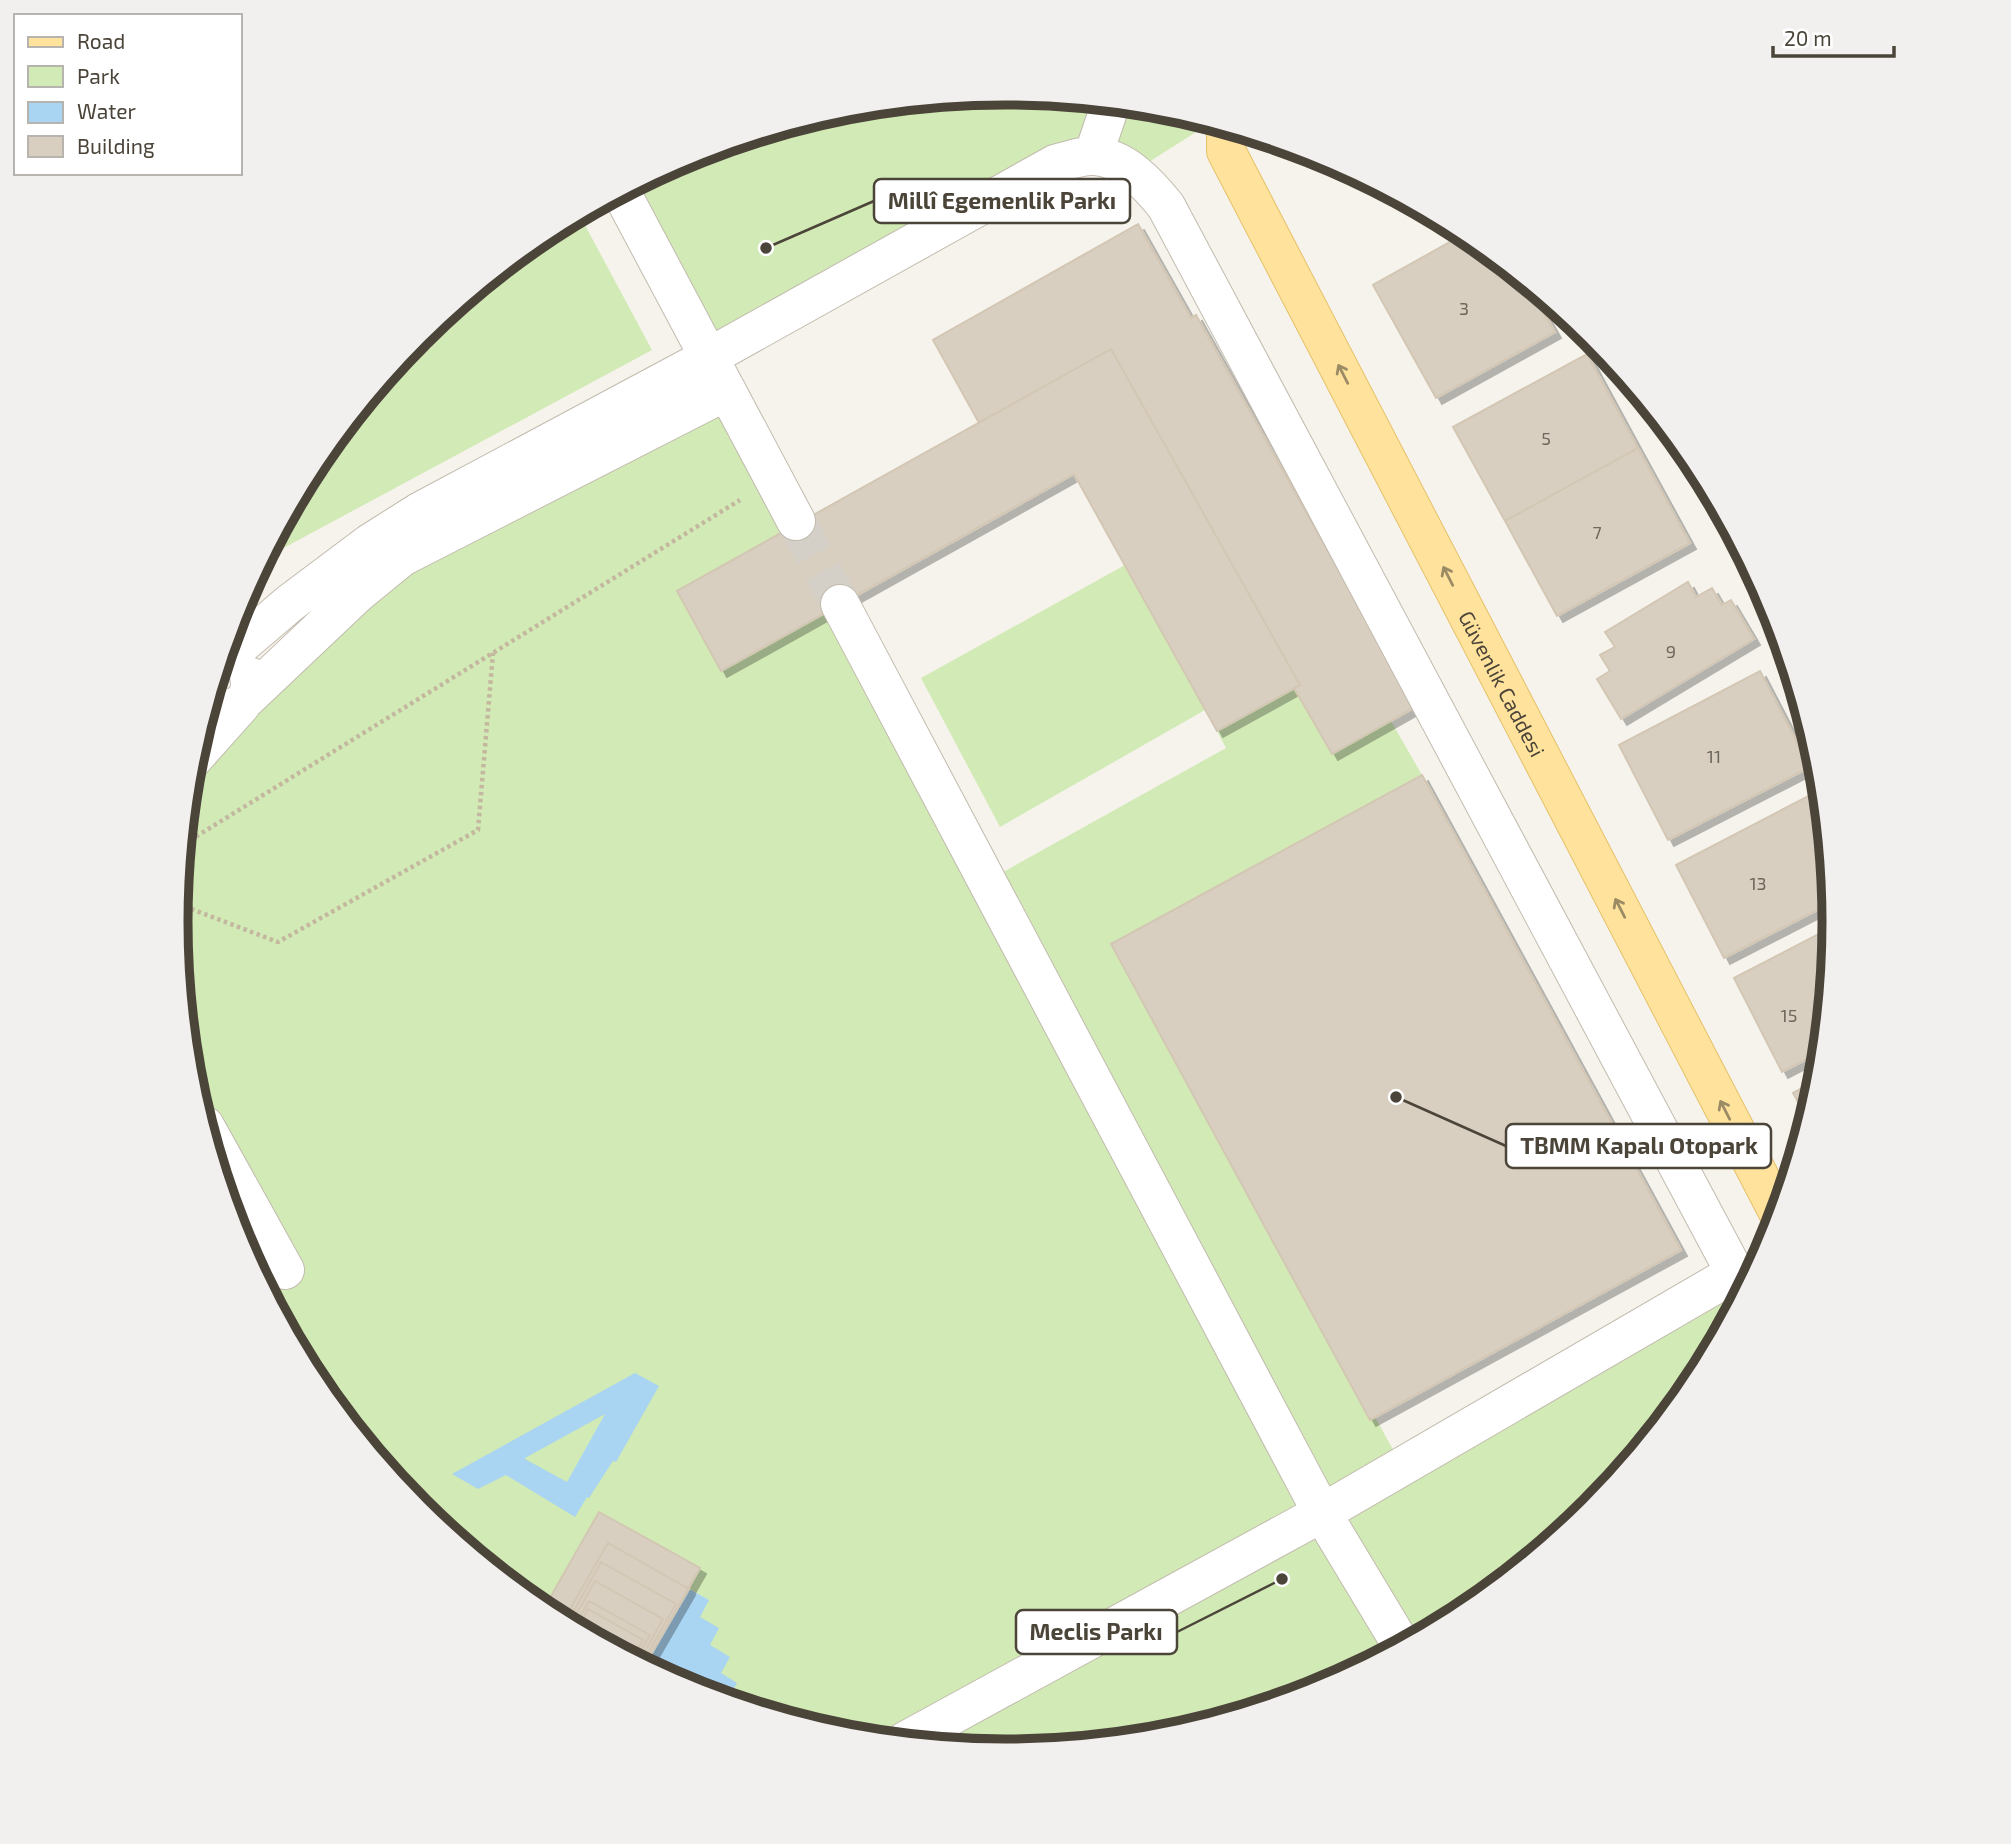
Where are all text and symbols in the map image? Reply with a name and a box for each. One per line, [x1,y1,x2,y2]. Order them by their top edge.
legend [14,14,242,175]
scale bar [1773,14,1894,58]
text: 20 m [1784,25,1832,50]
text: Road [77,28,125,53]
text: Park [77,63,120,88]
text: Water [77,98,136,123]
text: Building [77,133,155,158]
callout: Millî Egemenlik Parkı [874,179,1130,223]
text: Millî Egemenlik Parkı [888,186,1116,214]
house number: 3 [1459,297,1469,319]
one-way arrow [1336,364,1349,385]
house number: 5 [1541,427,1551,449]
house number: 7 [1592,521,1602,543]
one-way arrow [1440,566,1454,587]
street label: Güvenlik Caddesi [1455,606,1551,761]
house number: 9 [1666,640,1676,662]
house number: 11 [1707,745,1721,767]
house number: 13 [1749,872,1767,894]
one-way arrow [1613,898,1627,919]
house number: 15 [1781,1004,1797,1026]
one-way arrow [1718,1100,1732,1121]
callout: TBMM Kapalı Otopark [1506,1124,1771,1168]
text: TBMM Kapalı Otopark [1520,1131,1758,1159]
callout: Meclis Parkı [1016,1610,1177,1654]
text: Meclis Parkı [1029,1617,1163,1645]

